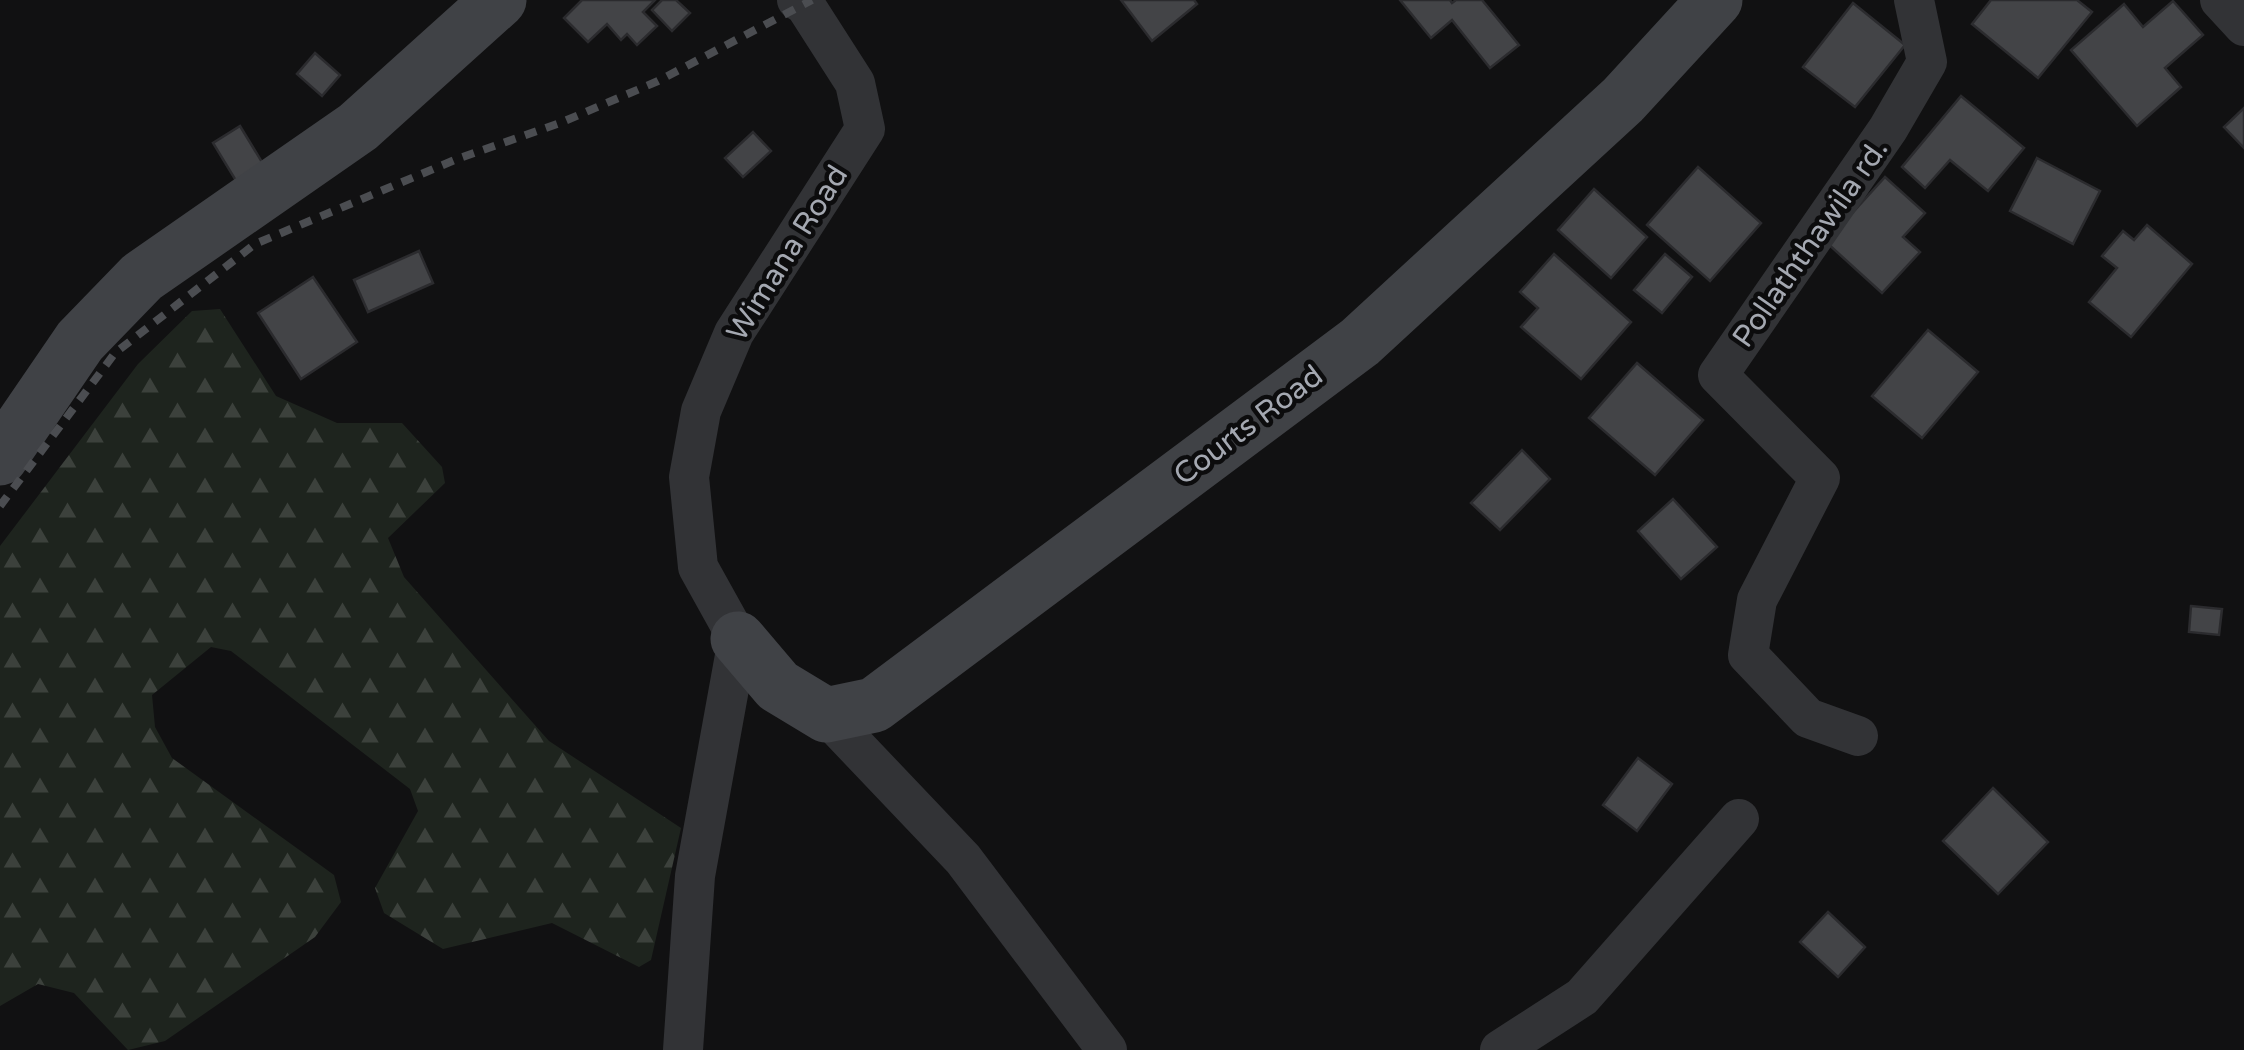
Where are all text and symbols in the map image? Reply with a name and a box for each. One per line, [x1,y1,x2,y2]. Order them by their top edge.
street label: Pollaththawila rd. [1725,132,1896,355]
street label: Wimana Road [719,159,856,348]
street label: Courts Road [1166,357,1330,494]

